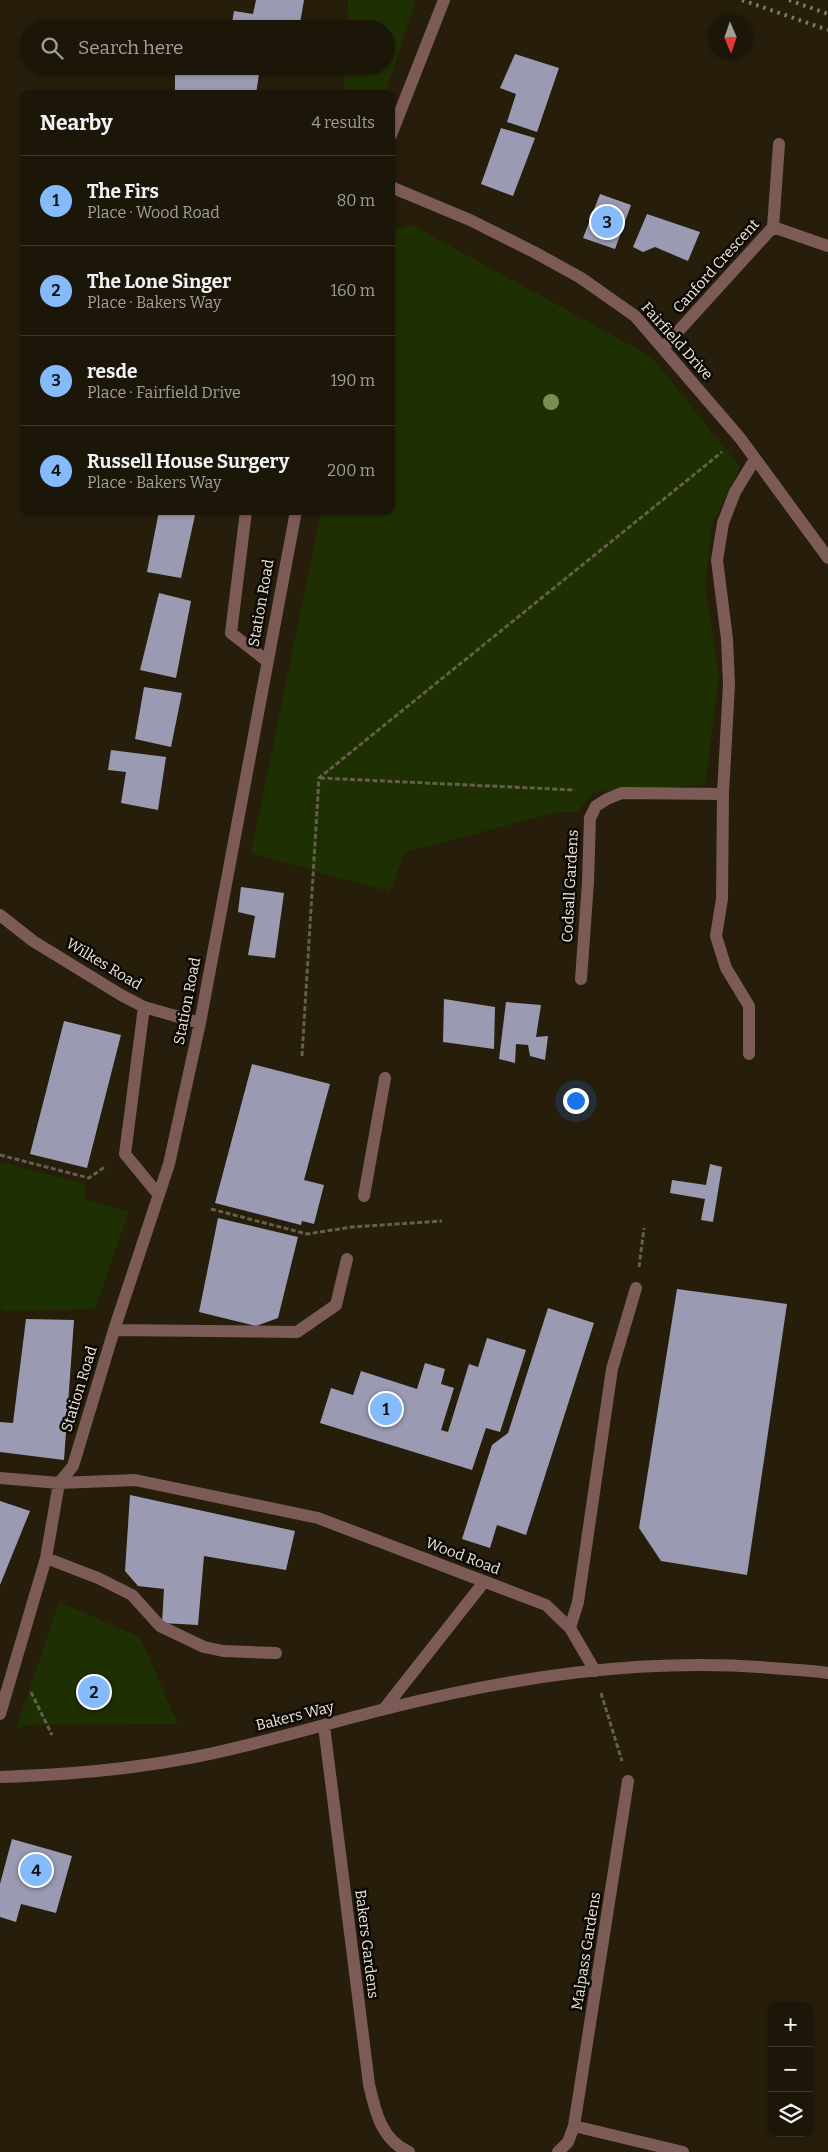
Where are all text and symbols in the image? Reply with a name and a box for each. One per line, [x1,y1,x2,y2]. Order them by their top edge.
north arrow [708,15,753,60]
search box [20,20,395,75]
icon: search [38,34,66,62]
text: Search here [78,36,183,59]
text: Nearby [40,110,113,136]
text: 4 results [312,113,375,132]
text: The Firs [87,180,159,203]
text: 1 [53,191,59,210]
text: 80 m [337,191,375,210]
text: Place · Wood Road [87,203,220,222]
pin: 3 [591,203,623,241]
street label: Canford Crescent [669,215,763,317]
text: The Lone Singer [87,270,231,293]
text: 2 [51,281,61,300]
text: 160 m [330,281,375,300]
text: Place · Bakers Way [87,293,221,312]
street label: Fairfield Drive [637,298,717,384]
text: resde [87,360,137,383]
text: 3 [51,371,61,390]
text: 190 m [330,371,375,390]
text: Place · Fairfield Drive [87,383,241,402]
text: Russell House Surgery [87,450,289,473]
text: 4 [51,461,61,480]
text: 200 m [327,461,375,480]
text: Place · Bakers Way [87,473,221,492]
street label: Station Road [244,558,278,648]
street label: Codsall Gardens [558,829,582,943]
street label: Wilkes Road [63,934,145,994]
street label: Station Road [170,956,204,1046]
your location [563,1088,589,1114]
street label: Station Road [57,1344,101,1434]
pin: 1 [370,1390,402,1428]
street label: Wood Road [423,1533,503,1579]
pin: 2 [78,1673,110,1711]
street label: Bakers Way [254,1698,336,1734]
pin: 4 [20,1851,52,1889]
street label: Bakers Gardens [351,1889,383,1999]
street label: Malpass Gardens [568,1891,604,2011]
map controls [768,2002,813,2137]
button: + [768,2002,813,2047]
button: − [768,2047,813,2092]
button: layers [768,2092,813,2137]

